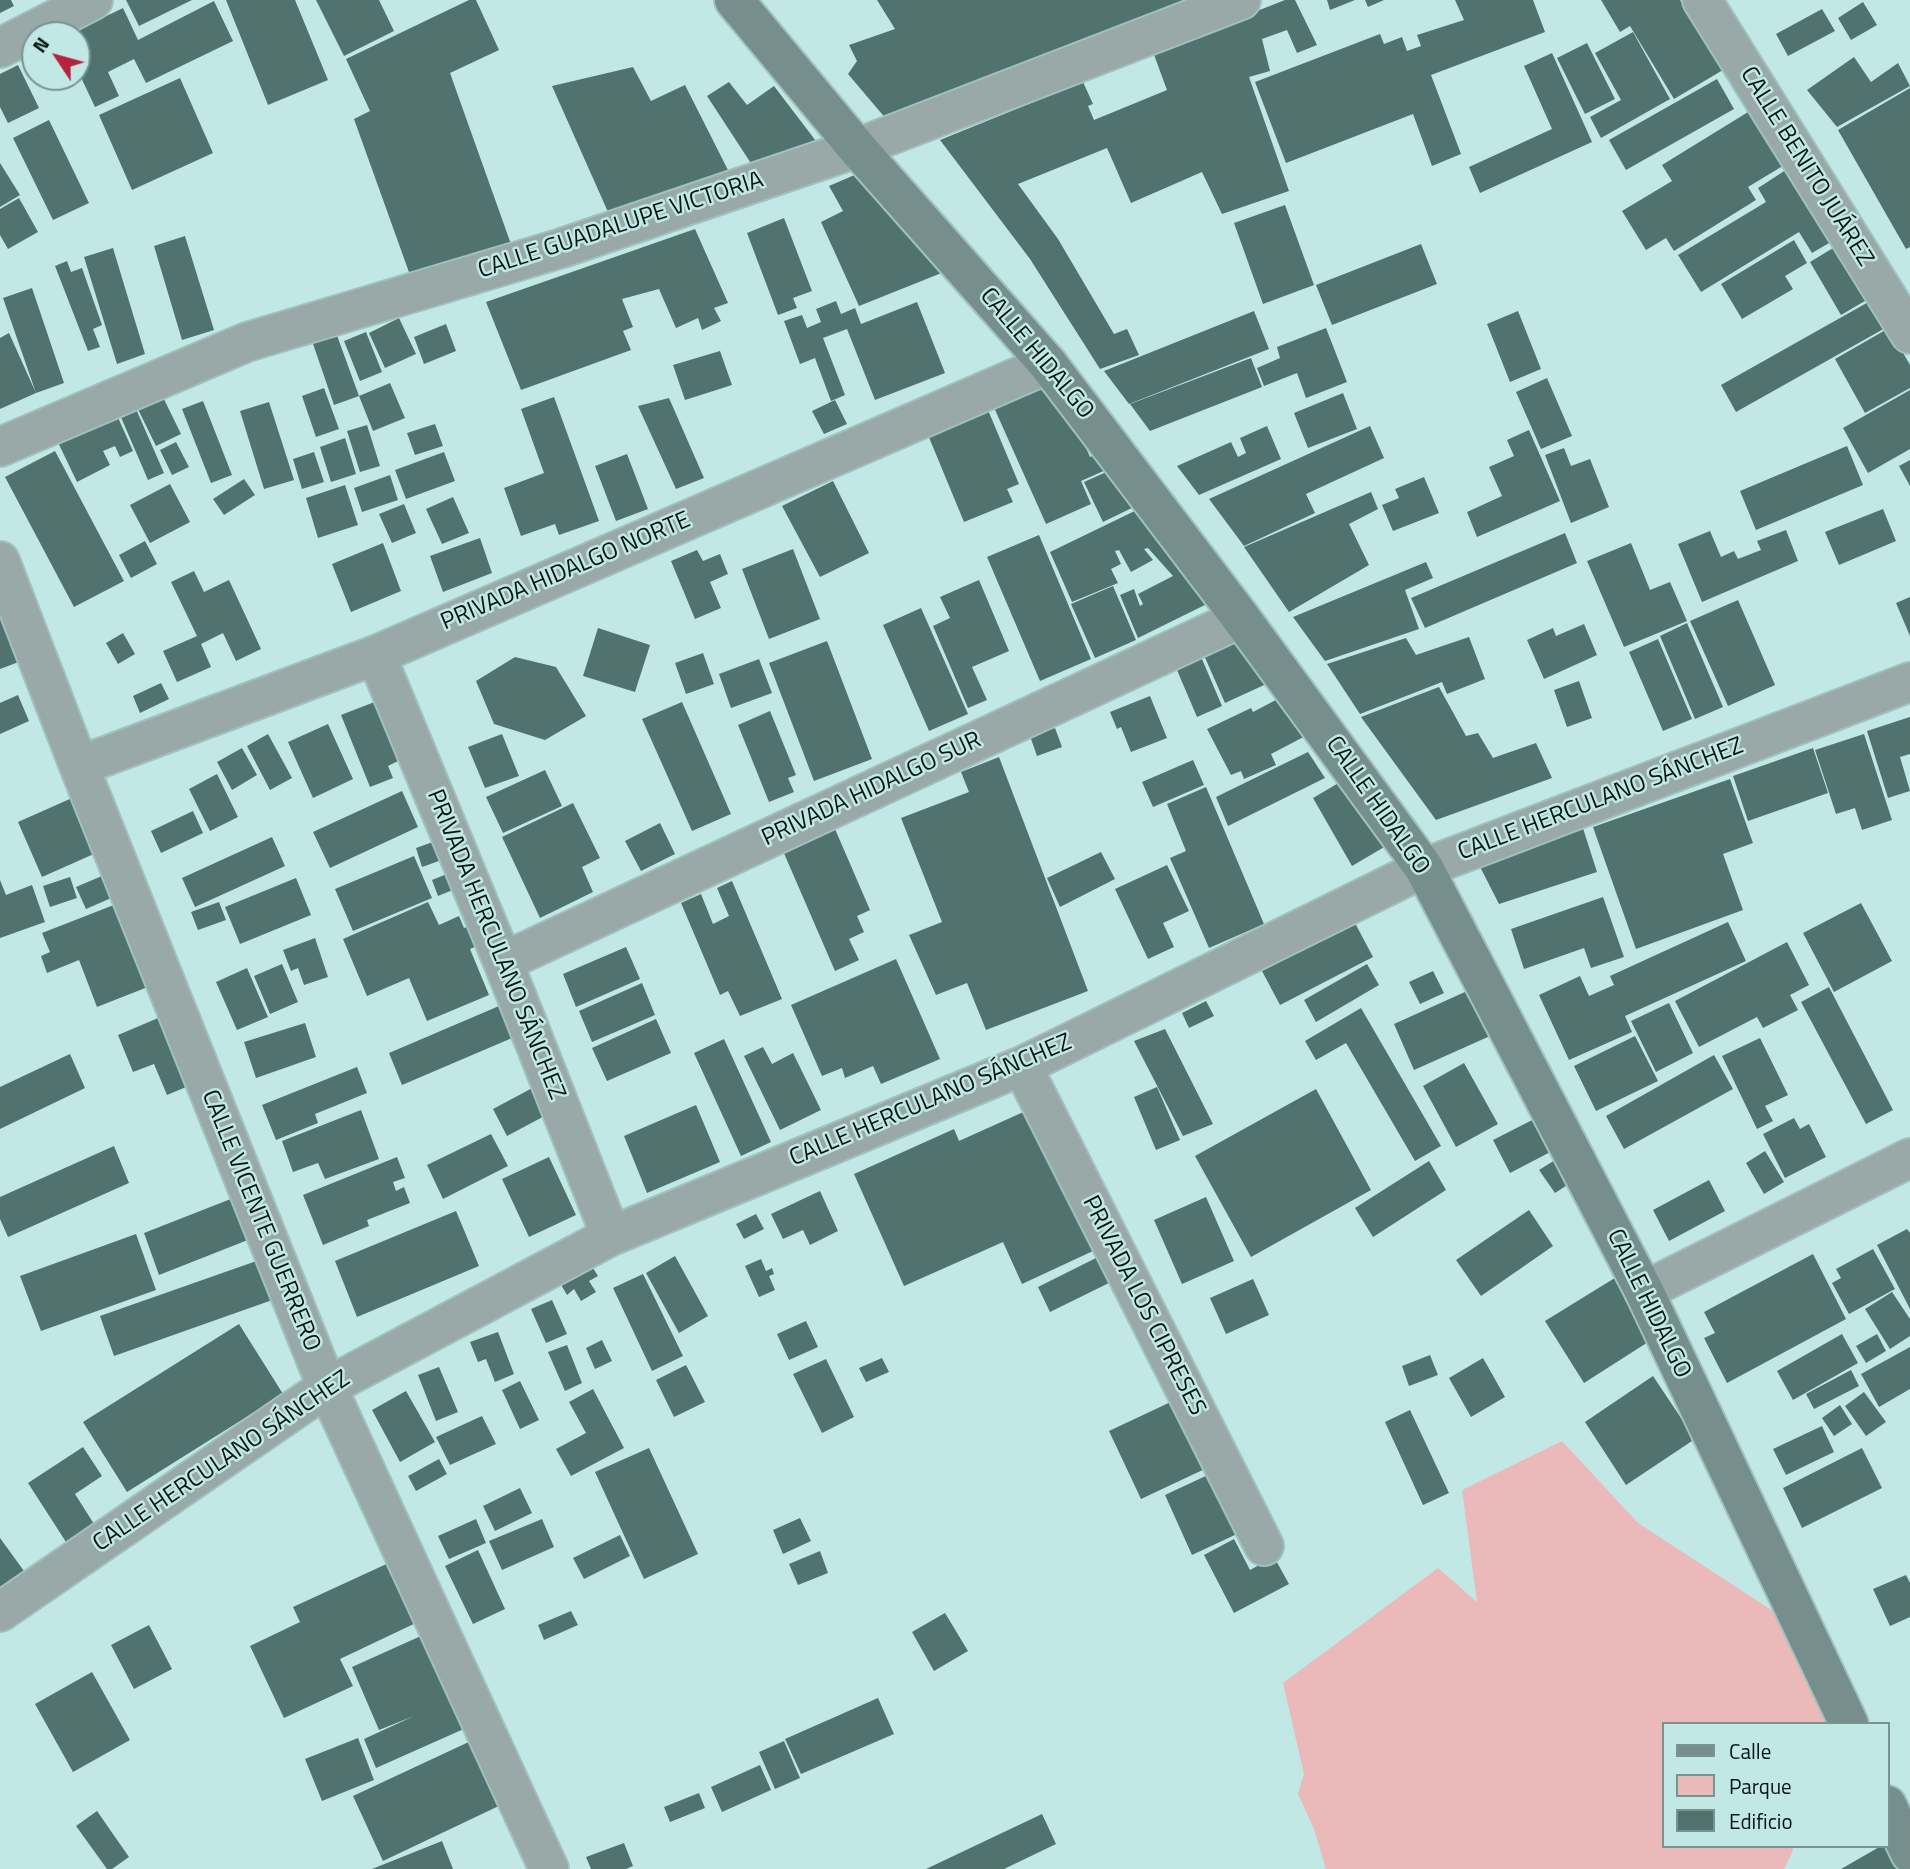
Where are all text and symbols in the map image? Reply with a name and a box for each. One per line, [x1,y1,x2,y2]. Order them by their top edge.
north arrow [21,21,91,91]
text: N [25,31,56,58]
street label: CALLE BENITO JUÁREZ [1733,62,1879,272]
street label: CALLE GUADALUPE VICTORIA [475,166,767,286]
street label: CALLE HIDALGO [973,283,1099,425]
street label: PRIVADA HIDALGO NORTE [437,506,695,638]
street label: PRIVADA HIDALGO SUR [758,726,986,854]
street label: CALLE HIDALGO [1319,731,1435,881]
street label: CALLE HERCULANO SÁNCHEZ [1454,732,1748,868]
street label: PRIVADA HERCULANO SÁNCHEZ [419,786,571,1104]
street label: CALLE HERCULANO SÁNCHEZ [786,1028,1076,1174]
street label: CALLE VICENTE GUERRERO [194,1086,326,1356]
street label: PRIVADA LOS CIPRESES [1075,1191,1211,1421]
street label: CALLE HIDALGO [1600,1225,1696,1383]
street label: CALLE HERCULANO SÁNCHEZ [88,1365,356,1559]
legend [1661,1722,1889,1848]
text: Calle [1729,1735,1771,1767]
text: Parque [1729,1770,1792,1802]
text: Edificio [1729,1805,1793,1837]

